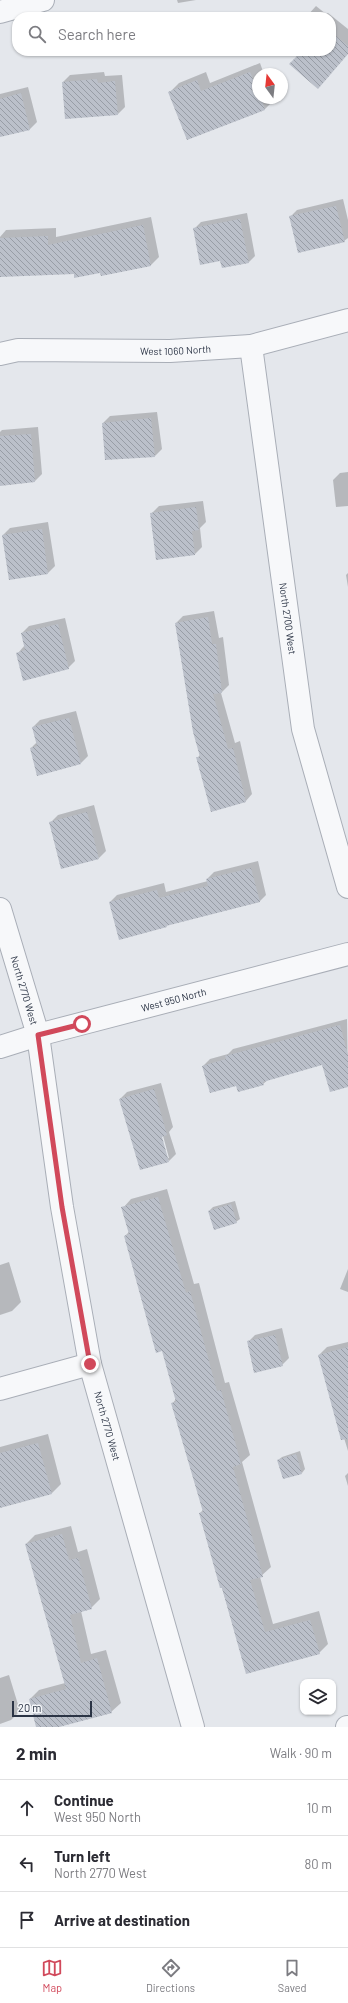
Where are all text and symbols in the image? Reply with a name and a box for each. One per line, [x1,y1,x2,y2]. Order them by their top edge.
search box [12,12,336,56]
icon: search [26,23,48,45]
text: Search here [58,25,136,43]
north arrow [252,68,288,104]
street label: West 1060 North [140,342,211,357]
street label: North 2700 West [277,582,299,656]
street label: North 2770 West [8,954,41,1027]
street label: West 950 North [140,985,208,1014]
route start [73,1015,91,1033]
route end [81,1355,99,1373]
street label: North 2770 West [92,1390,123,1462]
map controls [300,1679,336,1715]
button: layers [300,1679,336,1715]
scale bar [12,1699,92,1718]
text: 20 m [18,1701,41,1714]
text: 2 min [16,1743,57,1763]
text: Walk · 90 m [270,1745,332,1761]
text: Continue [54,1791,114,1809]
icon: ahead [16,1797,38,1819]
text: 10 m [307,1800,332,1816]
text: West 950 North [54,1809,141,1825]
text: Turn left [54,1847,110,1865]
icon: left [16,1853,38,1875]
text: 80 m [305,1856,332,1872]
text: North 2770 West [54,1865,147,1881]
icon: arrive [16,1909,38,1931]
text: Arrive at destination [54,1911,190,1929]
tab: Map [41,1957,63,1994]
tab: Directions [146,1957,195,1994]
tab: Saved [278,1957,307,1994]

